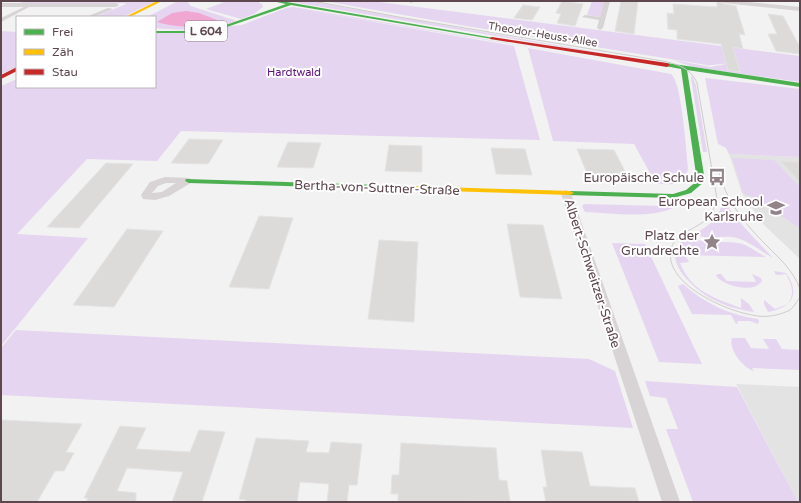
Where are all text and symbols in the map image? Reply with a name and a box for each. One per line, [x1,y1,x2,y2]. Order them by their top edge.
legend [16,16,156,88]
street label: Theodor-Heuss-Allee [487,19,599,50]
road number: L 604 [185,21,227,41]
text: Frei [52,25,73,39]
text: Zäh [52,45,74,59]
text: Stau [52,65,78,79]
park label: Hardtwald [267,66,321,79]
bus stop icon: Europäische Schule [707,167,727,187]
place label: Europäische Schule [583,170,704,186]
street label: Bertha-von-Suttner-Straße [294,177,460,199]
place label: European School Karlsruhe [658,194,763,225]
street label: Albert-Schweitzer-Straße [560,197,624,350]
school or university icon: European School Karlsruhe [766,198,786,218]
place label: Platz der Grundrechte [621,228,699,259]
place icon: Platz der Grundrechte [702,232,722,252]

